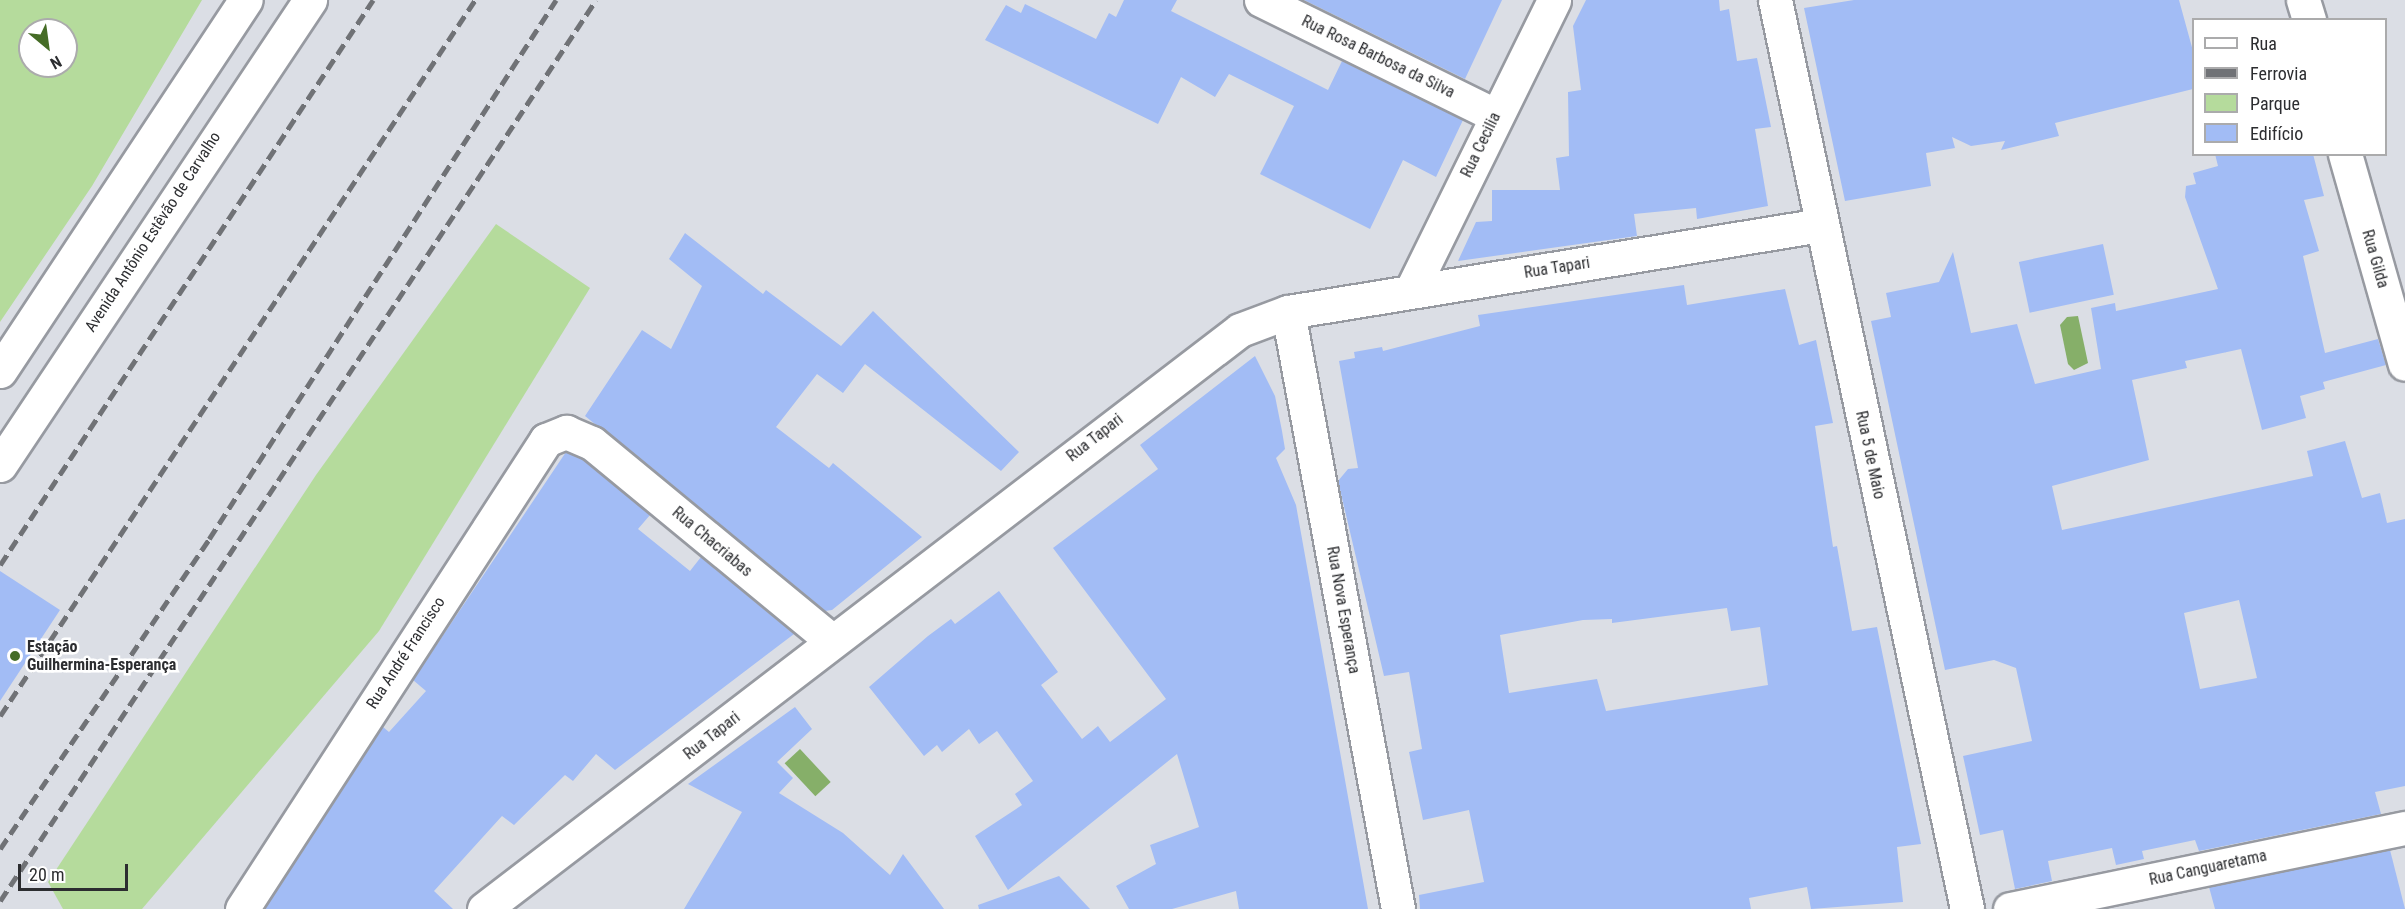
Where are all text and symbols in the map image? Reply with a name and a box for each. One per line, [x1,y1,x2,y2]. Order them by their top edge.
street label: Rua Rosa Barbosa da Silva [1298,12,1458,102]
north arrow [18,18,78,78]
legend [2192,18,2387,156]
text: Rua [2250,33,2277,54]
text: N [47,52,65,73]
text: Ferrovia [2250,63,2307,84]
text: Parque [2250,93,2300,114]
street label: Rua Cecilia [1457,109,1505,181]
text: Edifício [2250,123,2303,144]
street label: Avenida Antônio Estêvão de Carvalho [81,128,225,336]
street label: Rua Gilda [2358,228,2392,290]
street label: Rua Tapari [1523,253,1591,283]
street label: Rua 5 de Maio [1851,409,1889,501]
street label: Rua Tapari [1063,410,1127,466]
street label: Rua Chacriabas [668,503,756,581]
street label: Rua Nova Esperança [1322,545,1364,675]
street label: Rua André Francisco [363,593,449,713]
place label: Estação Guilhermina-Esperança [27,637,176,675]
marker: Estação Guilhermina-Esperança [8,649,22,663]
street label: Rua Tapari [680,708,744,764]
street label: Rua Canguaretama [2147,846,2269,890]
scale bar [21,852,130,890]
text: 20 m [29,864,64,885]

